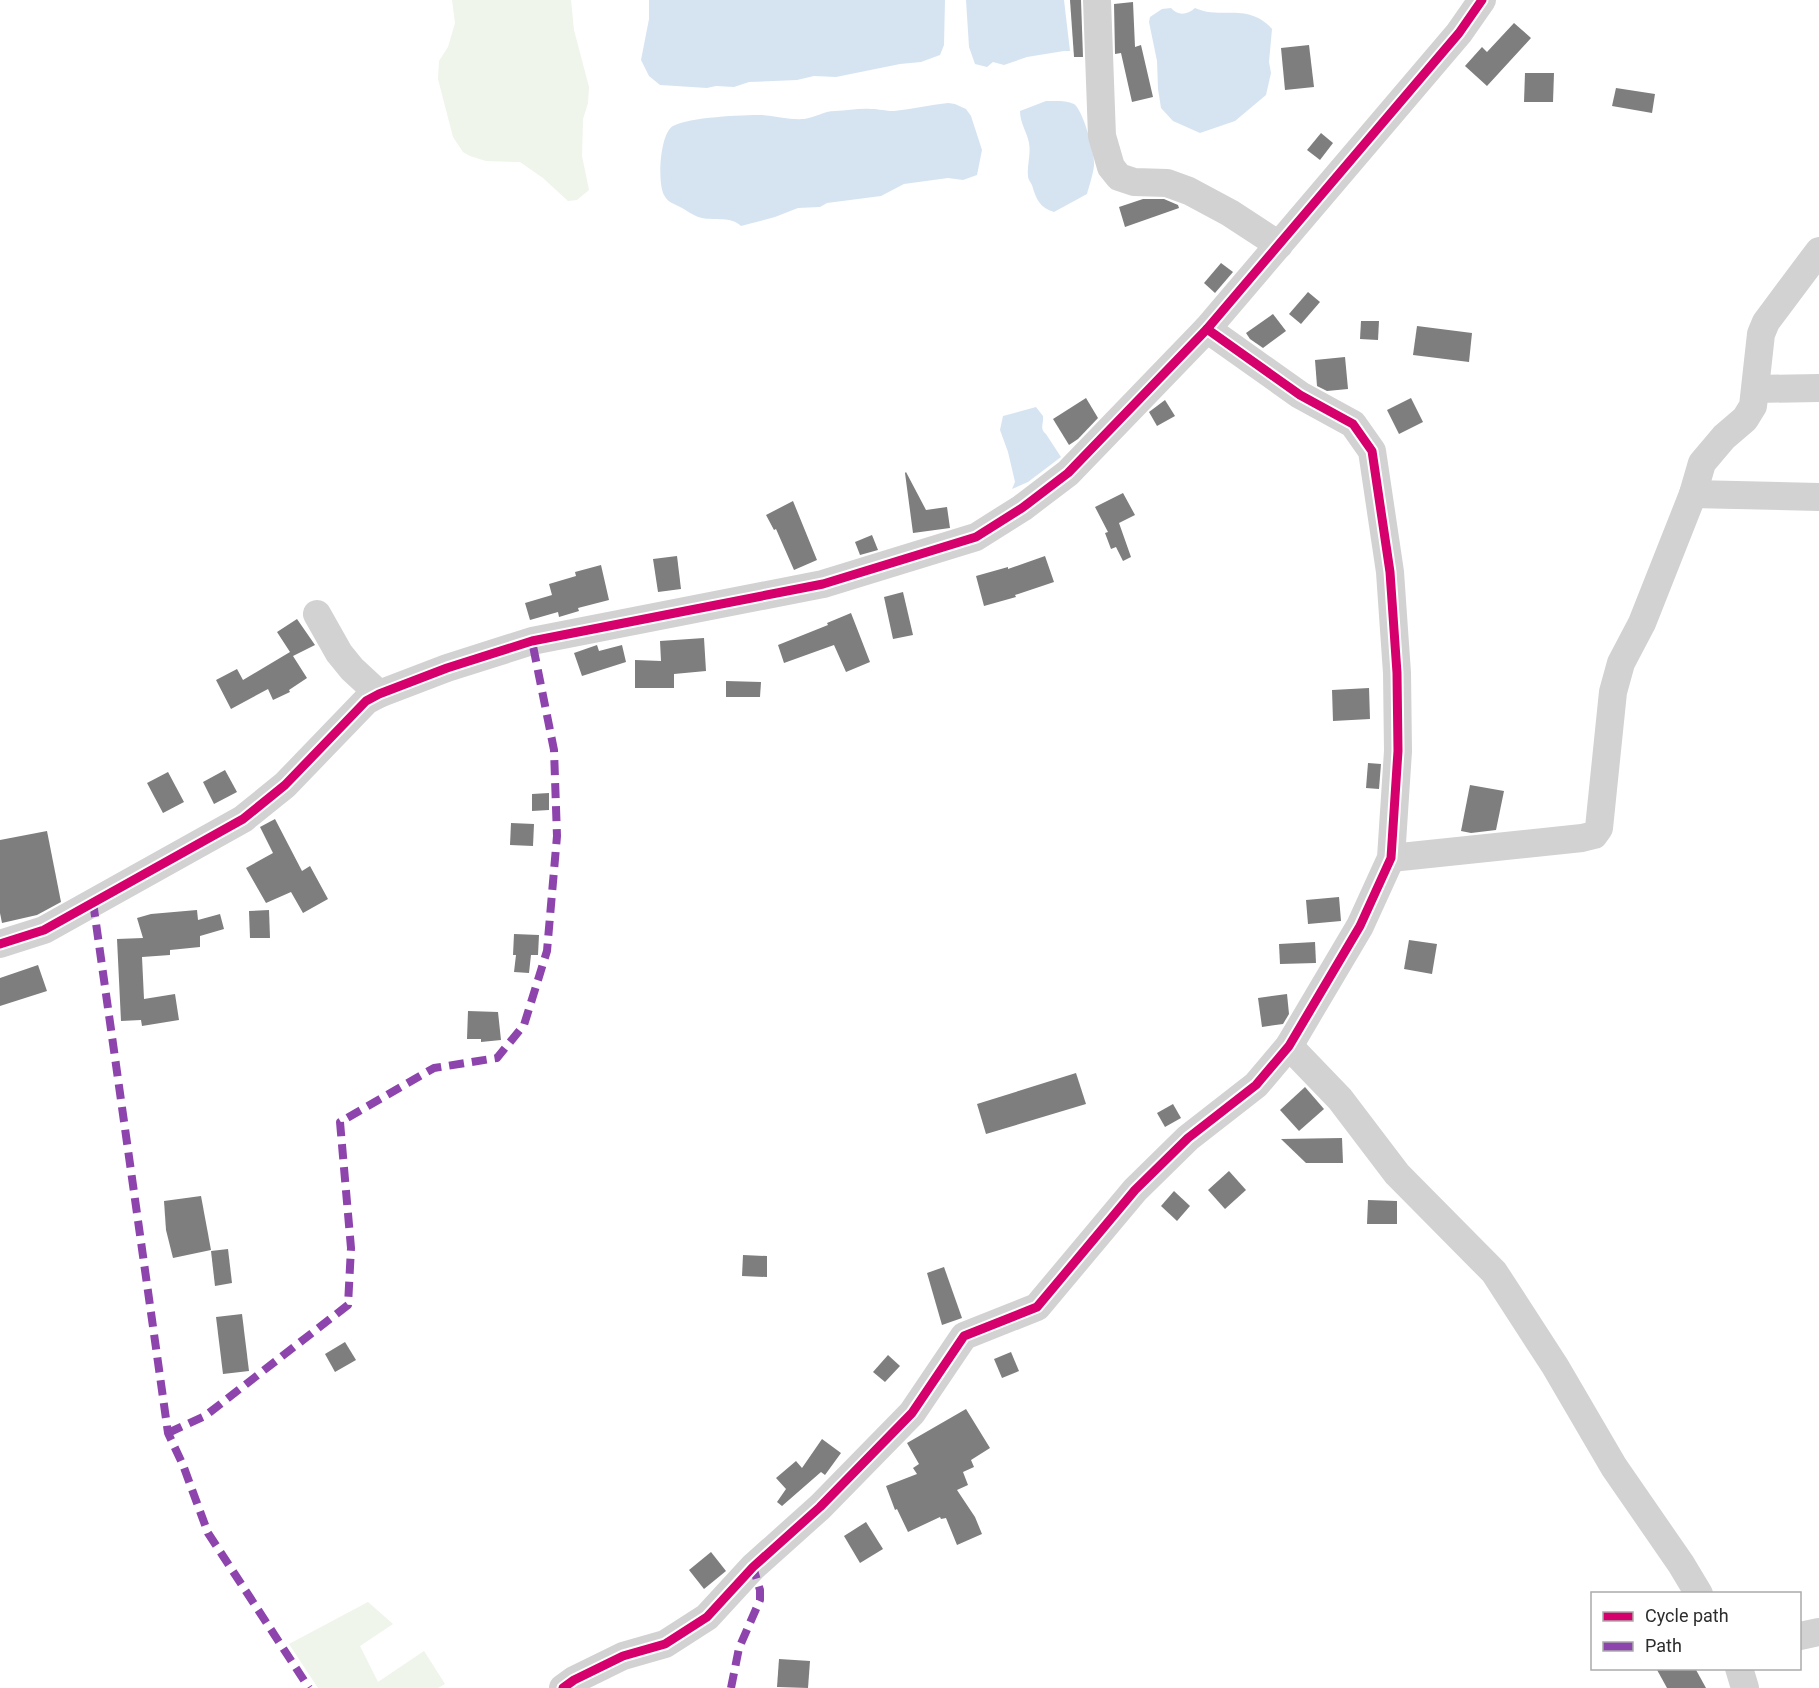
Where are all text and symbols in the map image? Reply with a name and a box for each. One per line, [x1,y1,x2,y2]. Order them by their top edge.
legend [1591,1592,1801,1670]
text: Cycle path [1645,1605,1729,1626]
text: Path [1645,1635,1682,1656]

